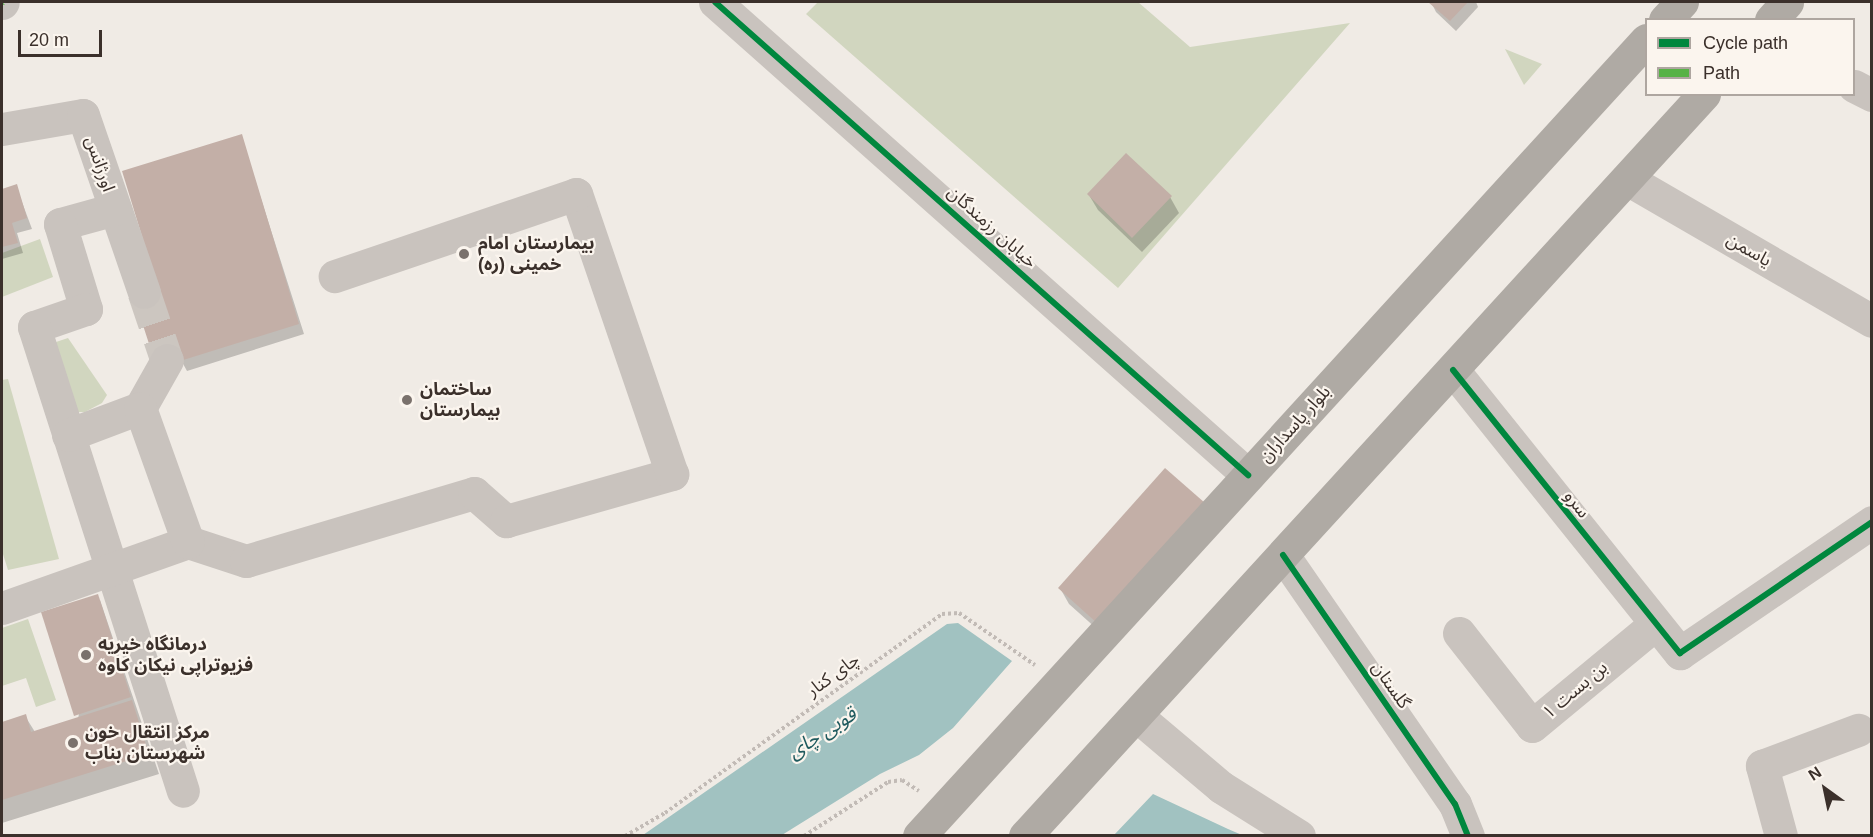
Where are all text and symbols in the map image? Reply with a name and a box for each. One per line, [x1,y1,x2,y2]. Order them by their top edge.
scale bar [21,18,105,56]
legend [1645,18,1855,96]
text: 20 m [29,30,69,50]
text: Cycle path [1703,33,1788,53]
text: Path [1703,63,1740,83]
street label: اورژانس [80,134,120,194]
street label: خیابان رزمندگان [943,181,1041,273]
street label: یاسمن [1723,229,1775,271]
place label: بیمارستان امام خمینی (ره) [478,233,594,276]
marker: بیمارستان امام خمینی (ره) [455,245,473,263]
place label: ساختمان بیمارستان [420,379,500,422]
street label: بلوار پاسداران [1255,381,1335,467]
marker: ساختمان بیمارستان [398,391,416,409]
street label: سرو [1559,486,1595,522]
place label: درمانگاه خیریه فزیوتراپی نیکان کاوه [98,634,253,676]
marker: درمانگاه خیریه فزیوتراپی نیکان کاوه [79,648,93,662]
street label: چای کنار [802,649,864,701]
street label: گلستان [1367,657,1415,713]
street label: بن بست ۱ [1538,657,1612,723]
water label: قوبی چای [783,702,861,764]
place label: مرکز انتقال خون شهرستان بناب [85,722,210,764]
marker: مرکز انتقال خون شهرستان بناب [66,736,80,750]
north arrow [1795,759,1855,819]
text: N [1805,763,1824,784]

